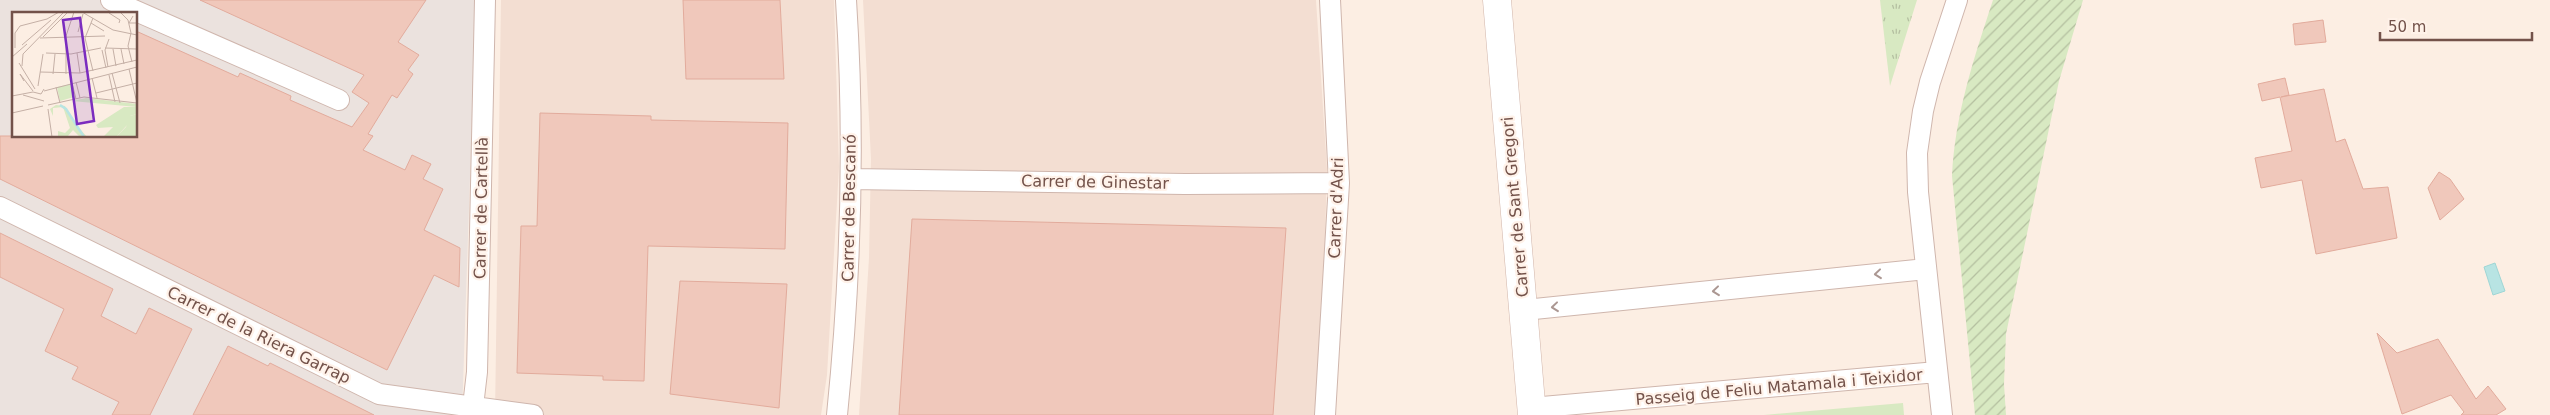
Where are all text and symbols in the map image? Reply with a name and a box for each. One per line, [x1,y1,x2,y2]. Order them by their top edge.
scale bar [2380,10,2532,42]
inset map [12,12,138,138]
text: 50 m [2388,18,2426,36]
street label: Carrer de Sant Gregori [1498,116,1532,298]
street label: Carrer de Bescanó [838,134,860,282]
street label: Carrer de Cartellà [470,137,492,279]
street label: Carrer d'Adri [1325,157,1347,259]
street label: Carrer de Ginestar [1021,171,1170,193]
one-way arrow [1874,268,1882,279]
street label: Carrer de la Riera Garrap [164,282,354,388]
one-way arrow [1712,285,1720,296]
one-way arrow [1550,302,1558,313]
street label: Passeig de Feliu Matamala i Teixidor [1635,365,1924,409]

